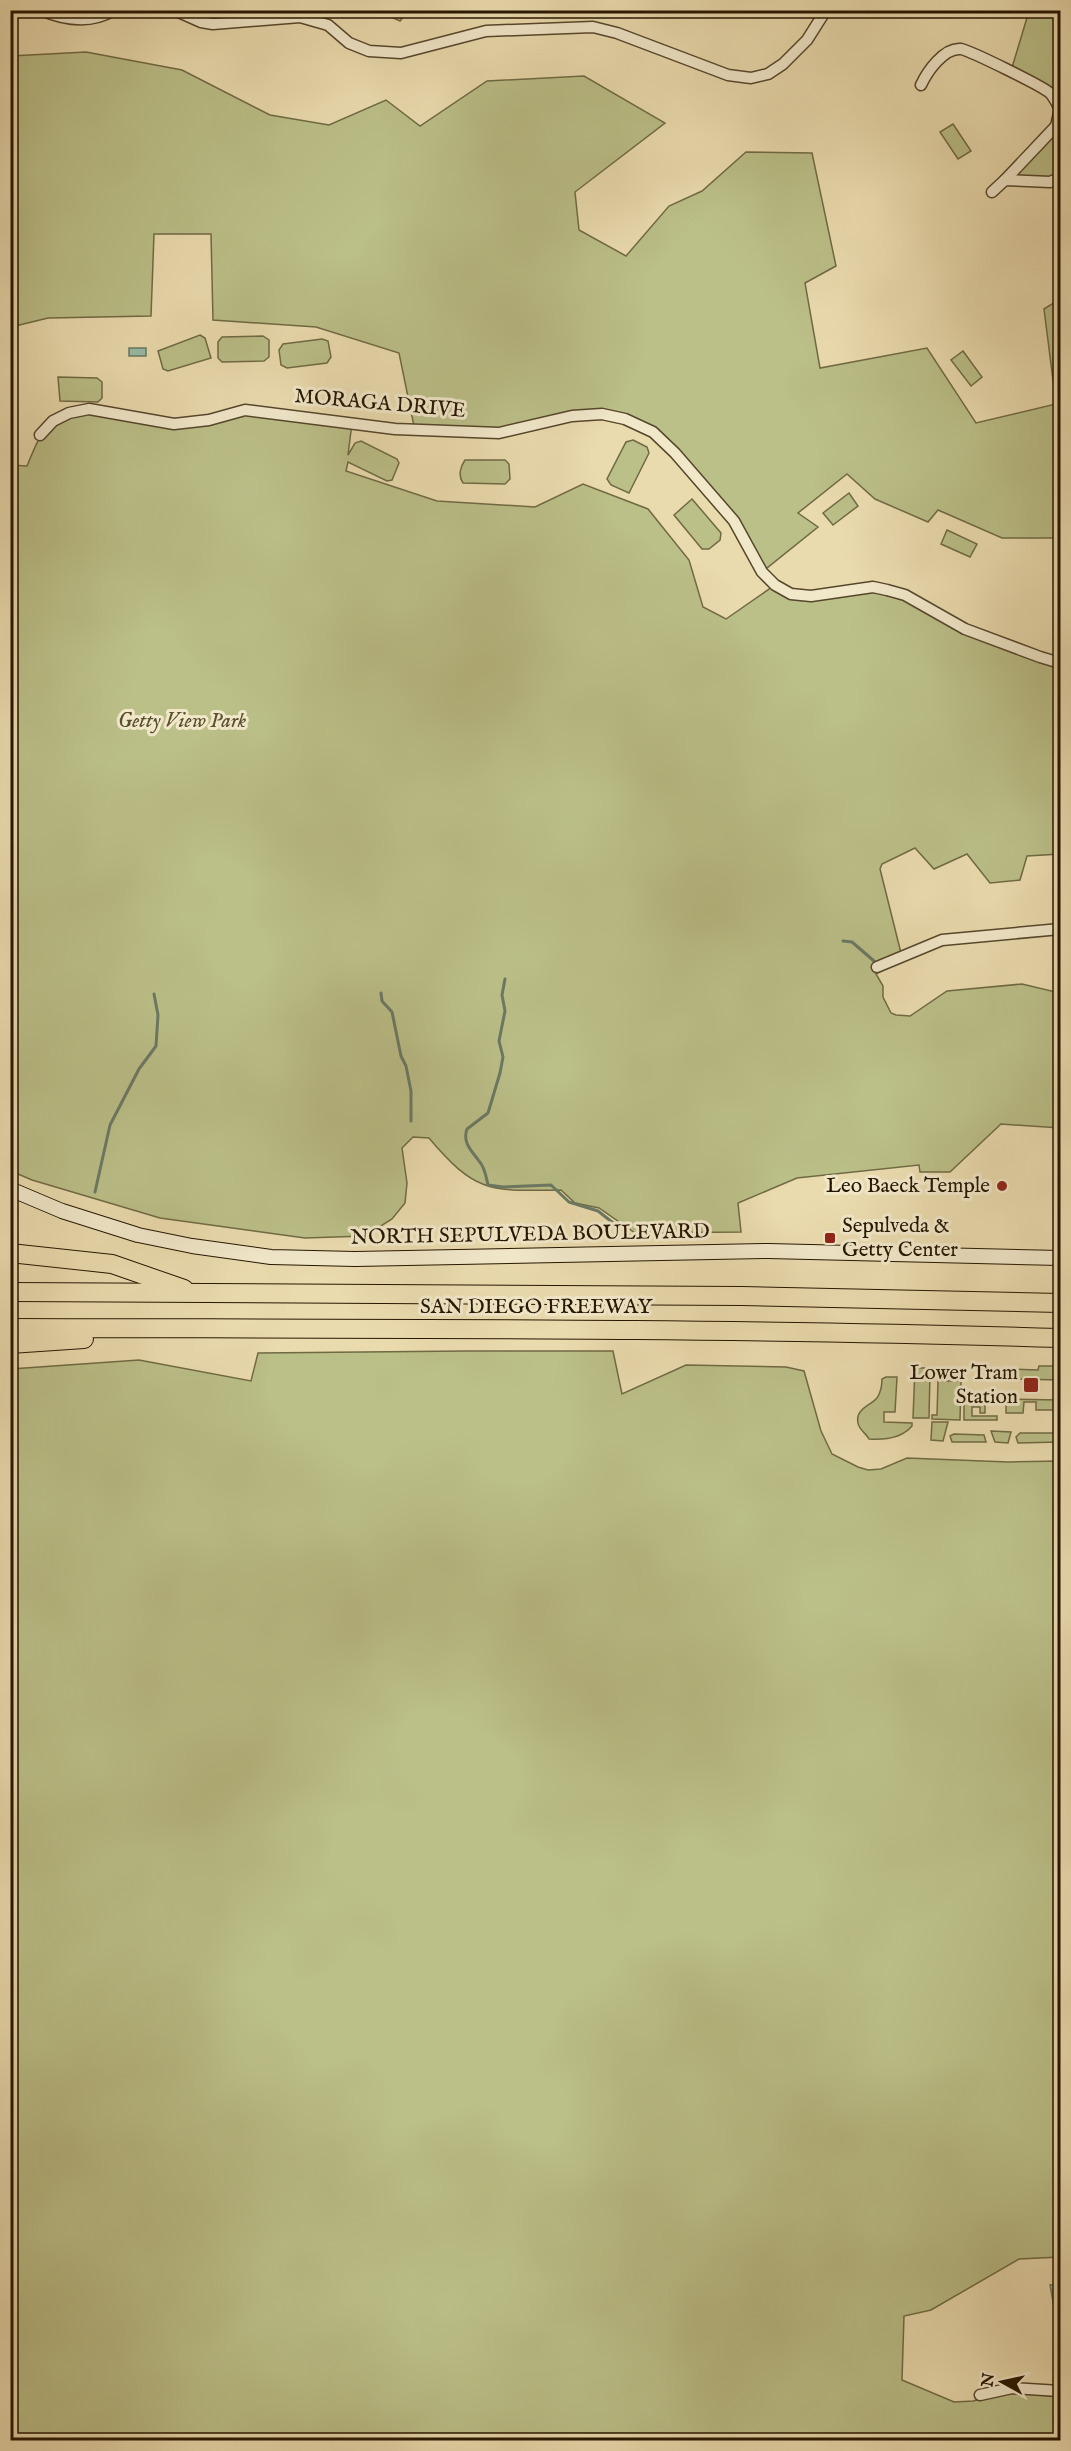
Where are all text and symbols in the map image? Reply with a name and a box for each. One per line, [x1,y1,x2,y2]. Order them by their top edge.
street label: MORAGA DRIVE [293,383,467,425]
park label: Getty View Park [118,708,247,735]
place label: Leo Baeck Temple [826,1173,990,1200]
marker: Leo Baeck Temple [995,1179,1009,1193]
place label: Sepulveda & Getty Center [842,1213,958,1264]
street label: NORTH SEPULVEDA BOULEVARD [350,1218,710,1252]
marker: Sepulveda & Getty Center [823,1231,837,1245]
street label: SAN DIEGO FREEWAY [420,1294,654,1321]
place label: Lower Tram Station [909,1360,1018,1411]
marker: Lower Tram Station [1022,1376,1040,1394]
north arrow [972,2352,1032,2412]
text: N [978,2372,1000,2389]

